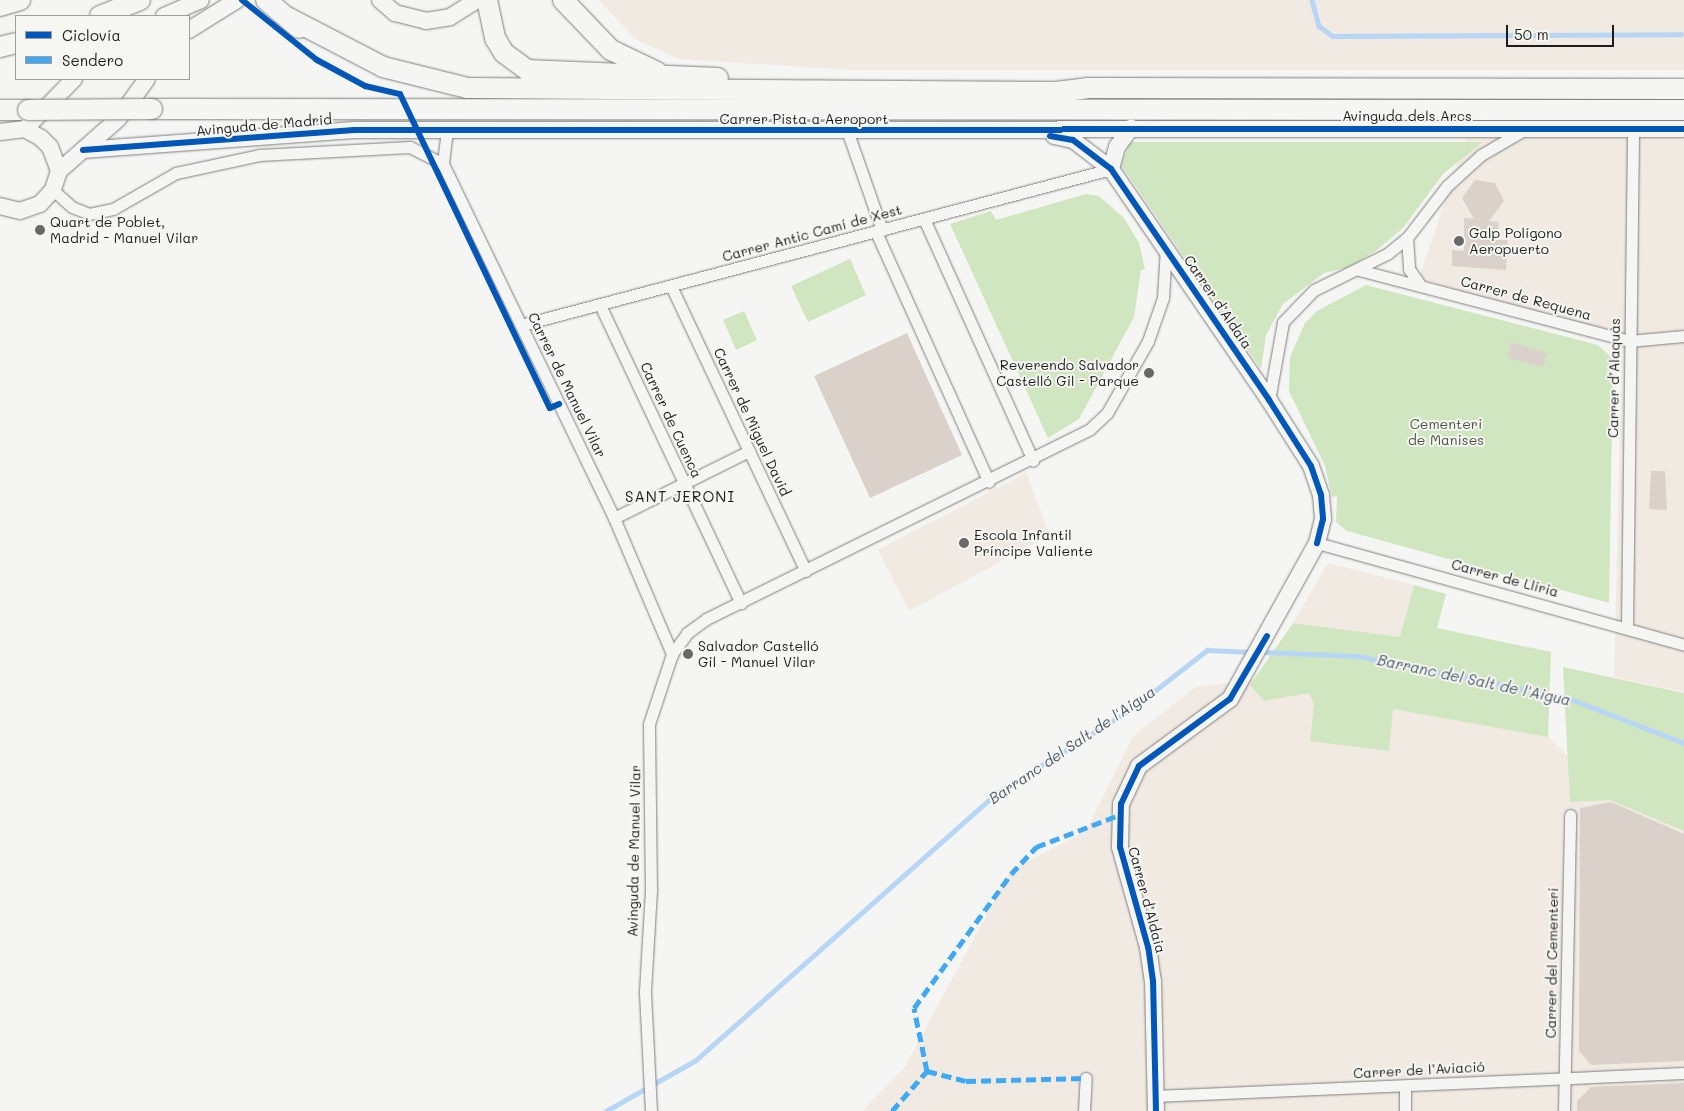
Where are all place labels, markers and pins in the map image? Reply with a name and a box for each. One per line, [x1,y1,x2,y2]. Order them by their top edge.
place label: Quart de Poblet, Madrid - Manuel Vilar [50,214,198,246]
marker: Quart de Poblet, Madrid - Manuel Vilar [34,224,46,236]
place label: Galp Polígono Aeropuerto [1469,225,1562,258]
marker: Galp Polígono Aeropuerto [1453,235,1465,247]
place label: Reverendo Salvador Castelló Gil - Parque [996,357,1139,390]
marker: Reverendo Salvador Castelló Gil - Parque [1143,367,1155,379]
place label: Escola Infantil Príncipe Valiente [974,527,1093,560]
marker: Escola Infantil Príncipe Valiente [958,537,970,549]
place label: Salvador Castelló Gil - Manuel Vilar [698,638,819,670]
marker: Salvador Castelló Gil - Manuel Vilar [682,648,694,660]

